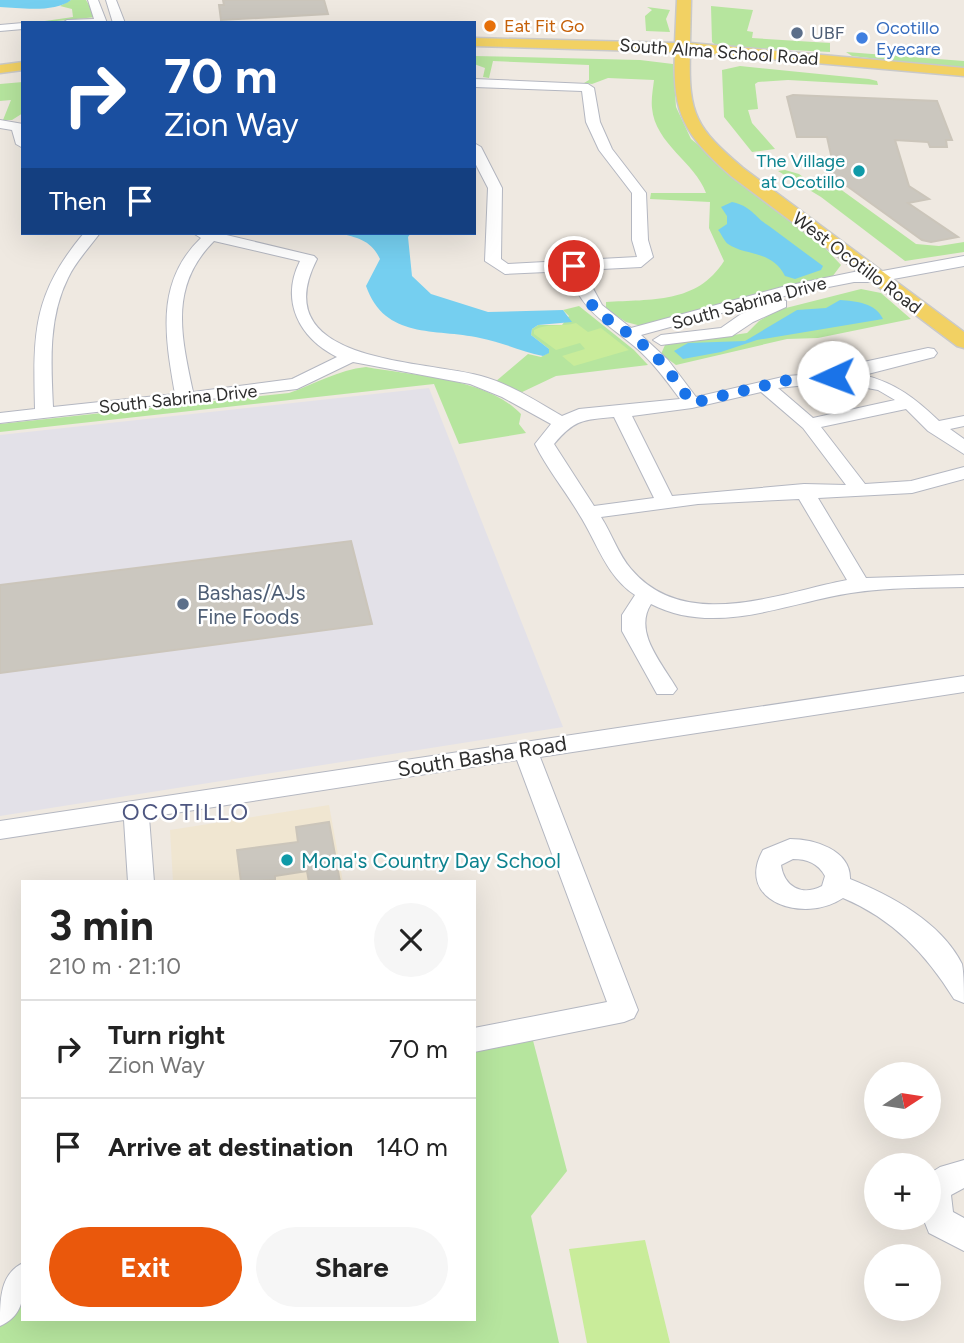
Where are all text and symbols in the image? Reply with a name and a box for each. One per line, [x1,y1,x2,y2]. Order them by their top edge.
place label: Eat Fit Go [504,15,584,37]
place label: Ocotillo Eyecare [876,17,941,60]
marker: Eat Fit Go [482,18,498,34]
place label: UBF [811,22,845,44]
marker: UBF [789,25,805,41]
marker: Ocotillo Eyecare [854,30,870,46]
street label: South Alma School Road [619,34,819,70]
text: 70 m [164,46,277,105]
icon: right [49,49,140,140]
text: Zion Way [164,106,299,144]
place label: The Village at Ocotillo [757,150,845,193]
marker: The Village at Ocotillo [851,163,867,179]
icon: arrive [121,182,159,220]
text: Then [49,185,107,217]
street label: West Ocotillo Road [788,207,926,319]
pin [544,236,604,296]
icon: arrive [555,247,593,285]
street label: South Sabrina Drive [669,272,829,334]
position arrow [796,340,870,414]
street label: South Sabrina Drive [98,380,258,418]
place label: Bashas/AJs Fine Foods [197,580,306,629]
marker: Bashas/AJs Fine Foods [175,596,191,612]
street label: South Basha Road [396,730,568,782]
district label: OCOTILLO [122,798,250,826]
place label: Mona's Country Day School [301,848,561,873]
marker: Mona's Country Day School [279,852,295,868]
text: 3 min [49,900,154,951]
button: close [374,903,448,977]
text: 210 m · 21:10 [49,952,181,980]
text: Turn right [108,1019,225,1051]
icon: right [49,1030,87,1068]
text: 70 m [389,1033,448,1065]
text: Zion Way [108,1051,205,1079]
north arrow [864,1062,942,1139]
map controls [864,1062,941,1321]
icon: arrive [49,1128,87,1166]
text: Arrive at destination [108,1131,353,1163]
text: 140 m [376,1131,448,1163]
button: + [864,1153,941,1230]
button: Exit [49,1227,242,1307]
button: Share [256,1227,448,1307]
button: − [864,1244,941,1321]

